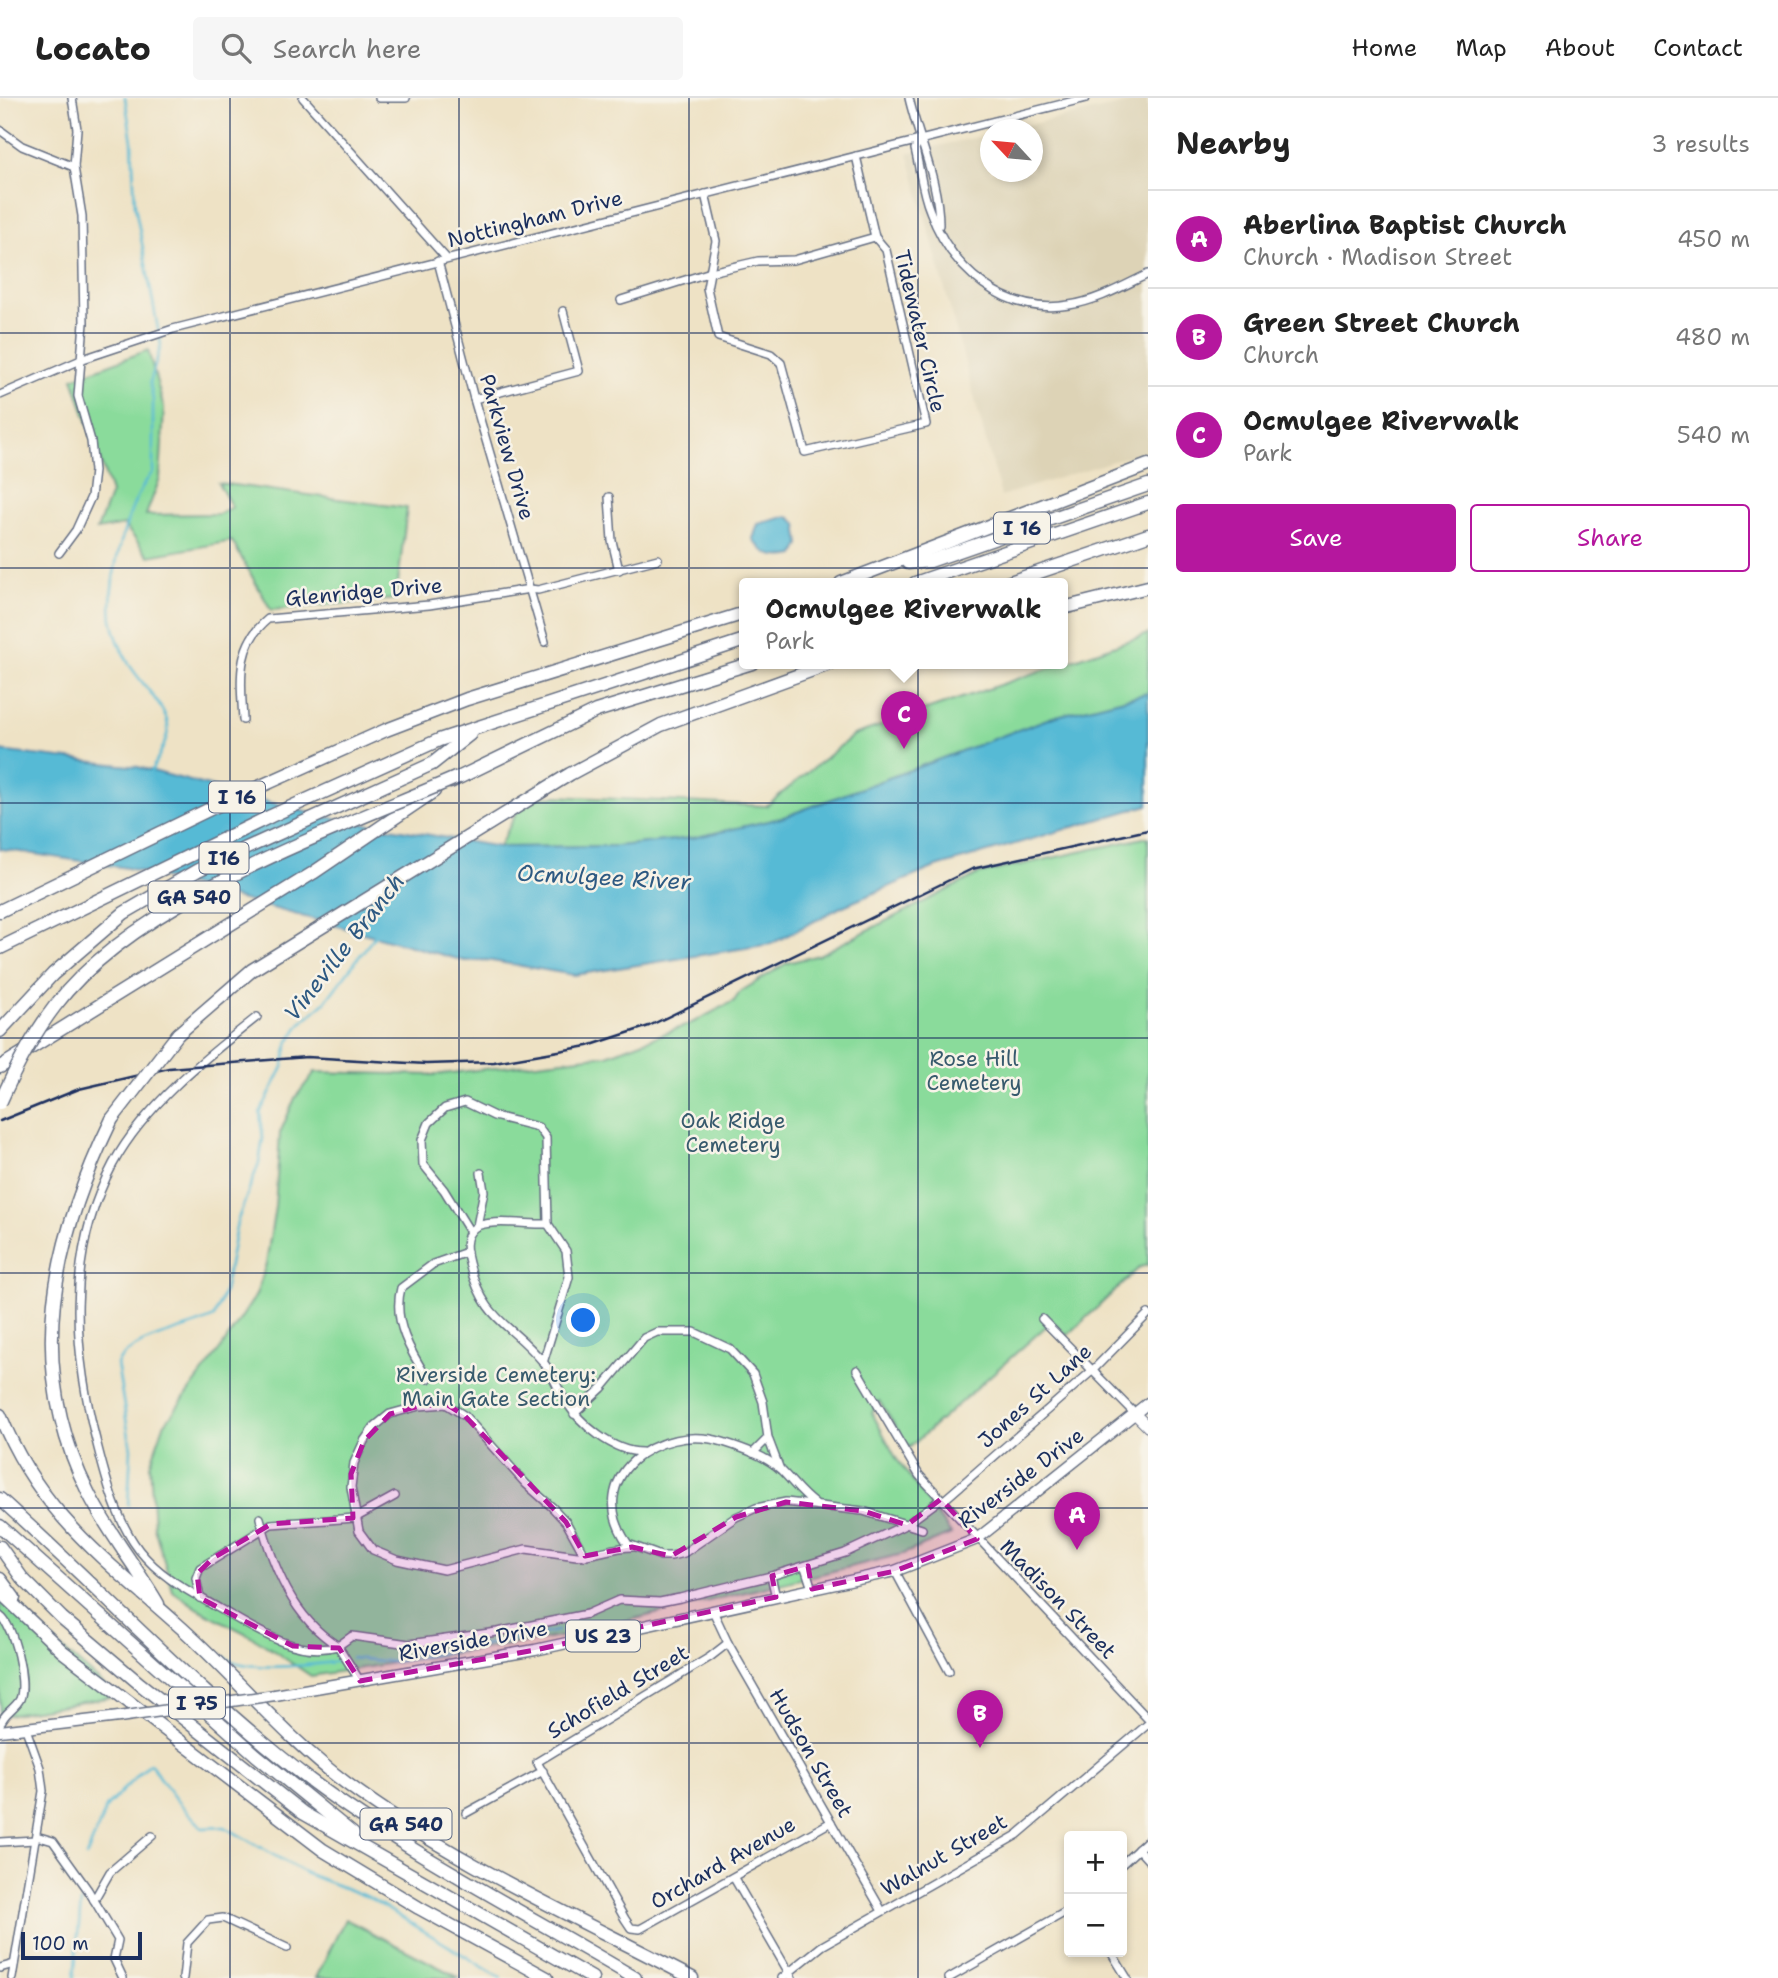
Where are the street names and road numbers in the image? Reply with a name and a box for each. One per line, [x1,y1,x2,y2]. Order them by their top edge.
street label: Nottingham Drive [444,184,626,254]
street label: Tidewater Circle [888,247,952,415]
street label: Parkview Drive [473,371,541,523]
road number: I 16 [994,512,1050,544]
street label: Glenridge Drive [284,571,444,613]
road number: I 16 [209,782,265,812]
road number: I16 [200,842,248,874]
road number: GA 540 [148,882,240,912]
street label: Jones St Lane [972,1337,1098,1455]
street label: Riverside Drive [952,1421,1090,1535]
street label: Madison Street [994,1533,1122,1665]
street label: Riverside Drive [396,1614,550,1668]
road number: US 23 [566,1620,640,1652]
street label: Schofield Street [542,1639,694,1745]
street label: Hudson Street [763,1683,859,1823]
road number: I 75 [169,1688,225,1718]
road number: GA 540 [360,1808,452,1840]
street label: Walnut Street [876,1808,1012,1902]
street label: Orchard Avenue [645,1810,801,1916]

